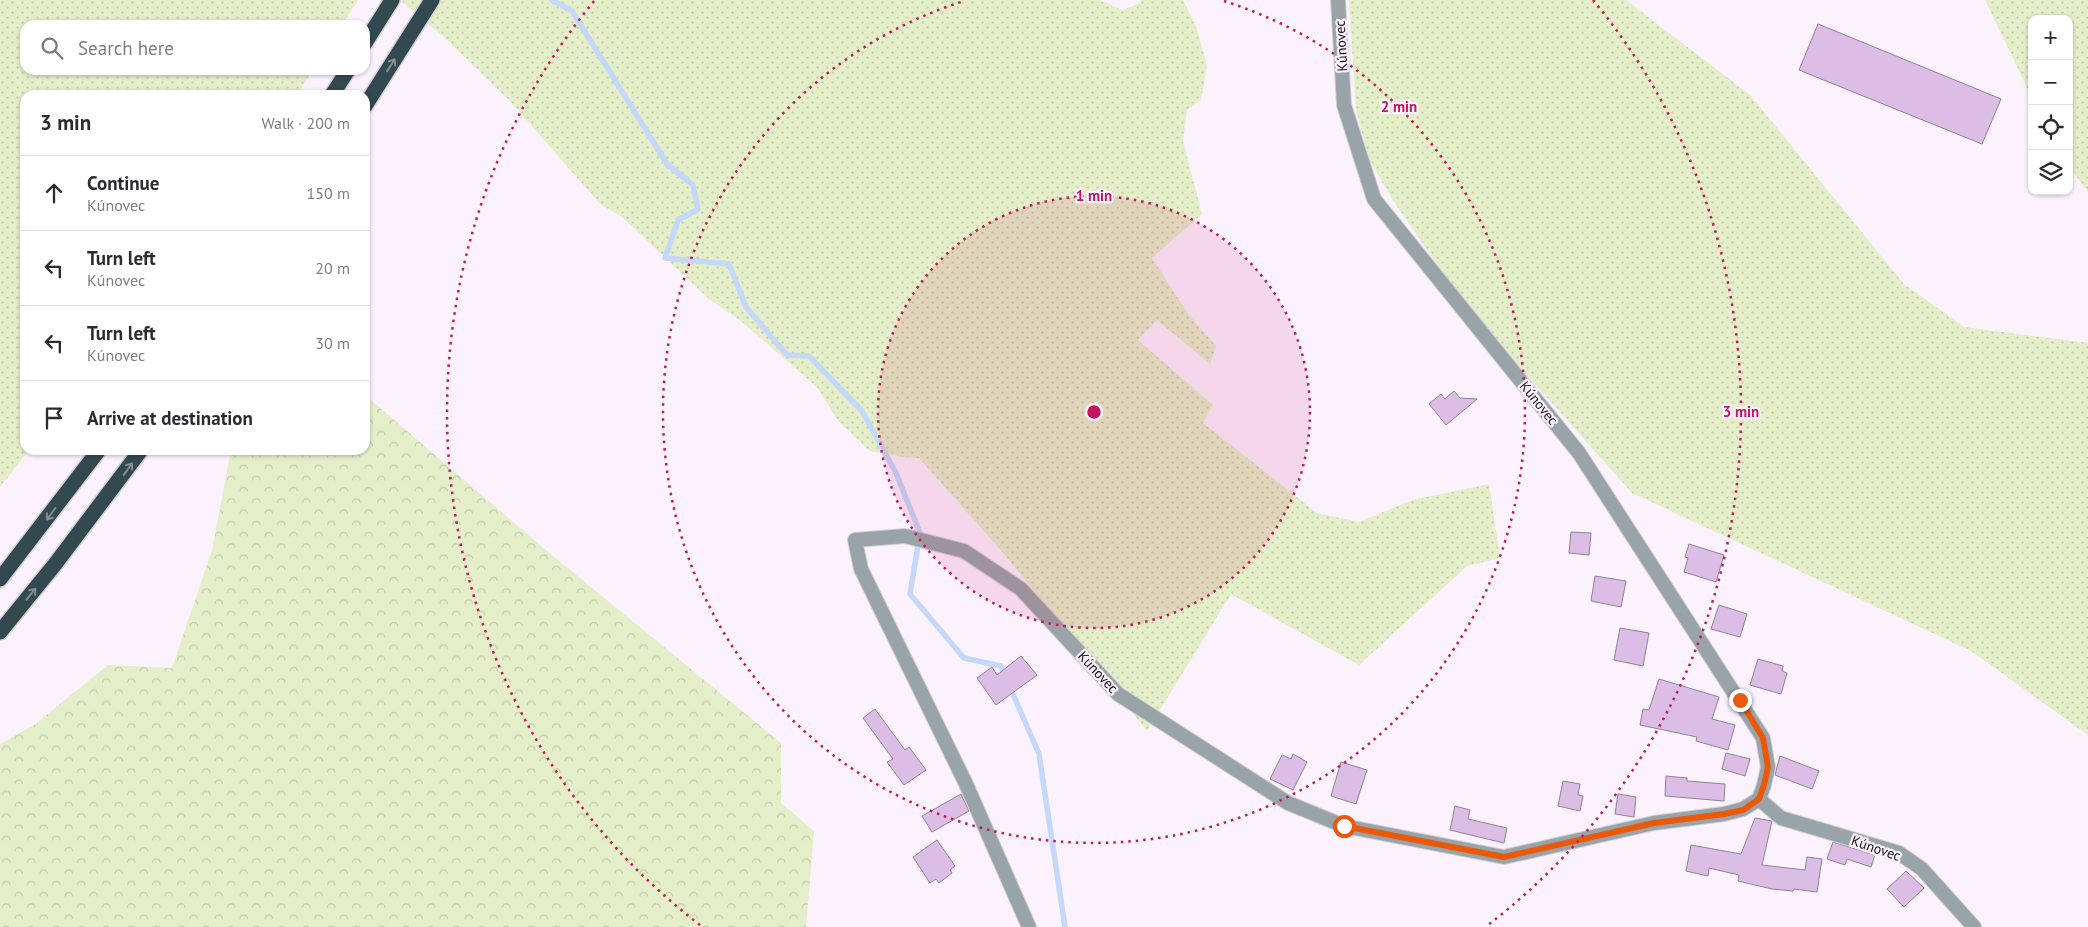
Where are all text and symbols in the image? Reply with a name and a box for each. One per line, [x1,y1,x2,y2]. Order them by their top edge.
map controls [2028,15,2073,195]
button: + [2028,15,2073,60]
search box [20,20,370,75]
street label: Kúnovec [1331,20,1351,72]
icon: search [38,34,66,62]
text: Search here [78,36,174,60]
one-way arrow [386,59,396,73]
button: − [2028,60,2073,105]
text: 2 min [1381,97,1417,116]
button: locate [2028,105,2073,150]
text: 3 min [40,109,91,136]
text: Walk · 200 m [261,113,350,133]
button: layers [2028,150,2073,195]
text: Continue [87,171,159,195]
icon: ahead [40,179,68,207]
text: 150 m [307,183,350,203]
text: 1 min [1076,186,1112,205]
text: Kúnovec [87,195,145,215]
text: Turn left [87,246,156,270]
icon: left [40,254,68,282]
text: 20 m [315,258,350,278]
text: Kúnovec [87,270,145,290]
text: Turn left [87,321,156,345]
icon: left [40,329,68,357]
text: 30 m [315,333,350,353]
text: Kúnovec [87,345,145,365]
street label: Kúnovec [1516,378,1562,428]
text: 3 min [1723,402,1759,421]
centre of rings [1085,403,1103,421]
icon: arrive [40,404,68,432]
text: Arrive at destination [87,406,253,430]
one-way arrow [122,462,133,476]
one-way arrow [46,507,56,521]
one-way arrow [25,588,36,601]
street label: Kúnovec [1074,647,1122,697]
route end [1729,689,1752,712]
route start [1333,815,1356,838]
street label: Kúnovec [1849,831,1903,865]

